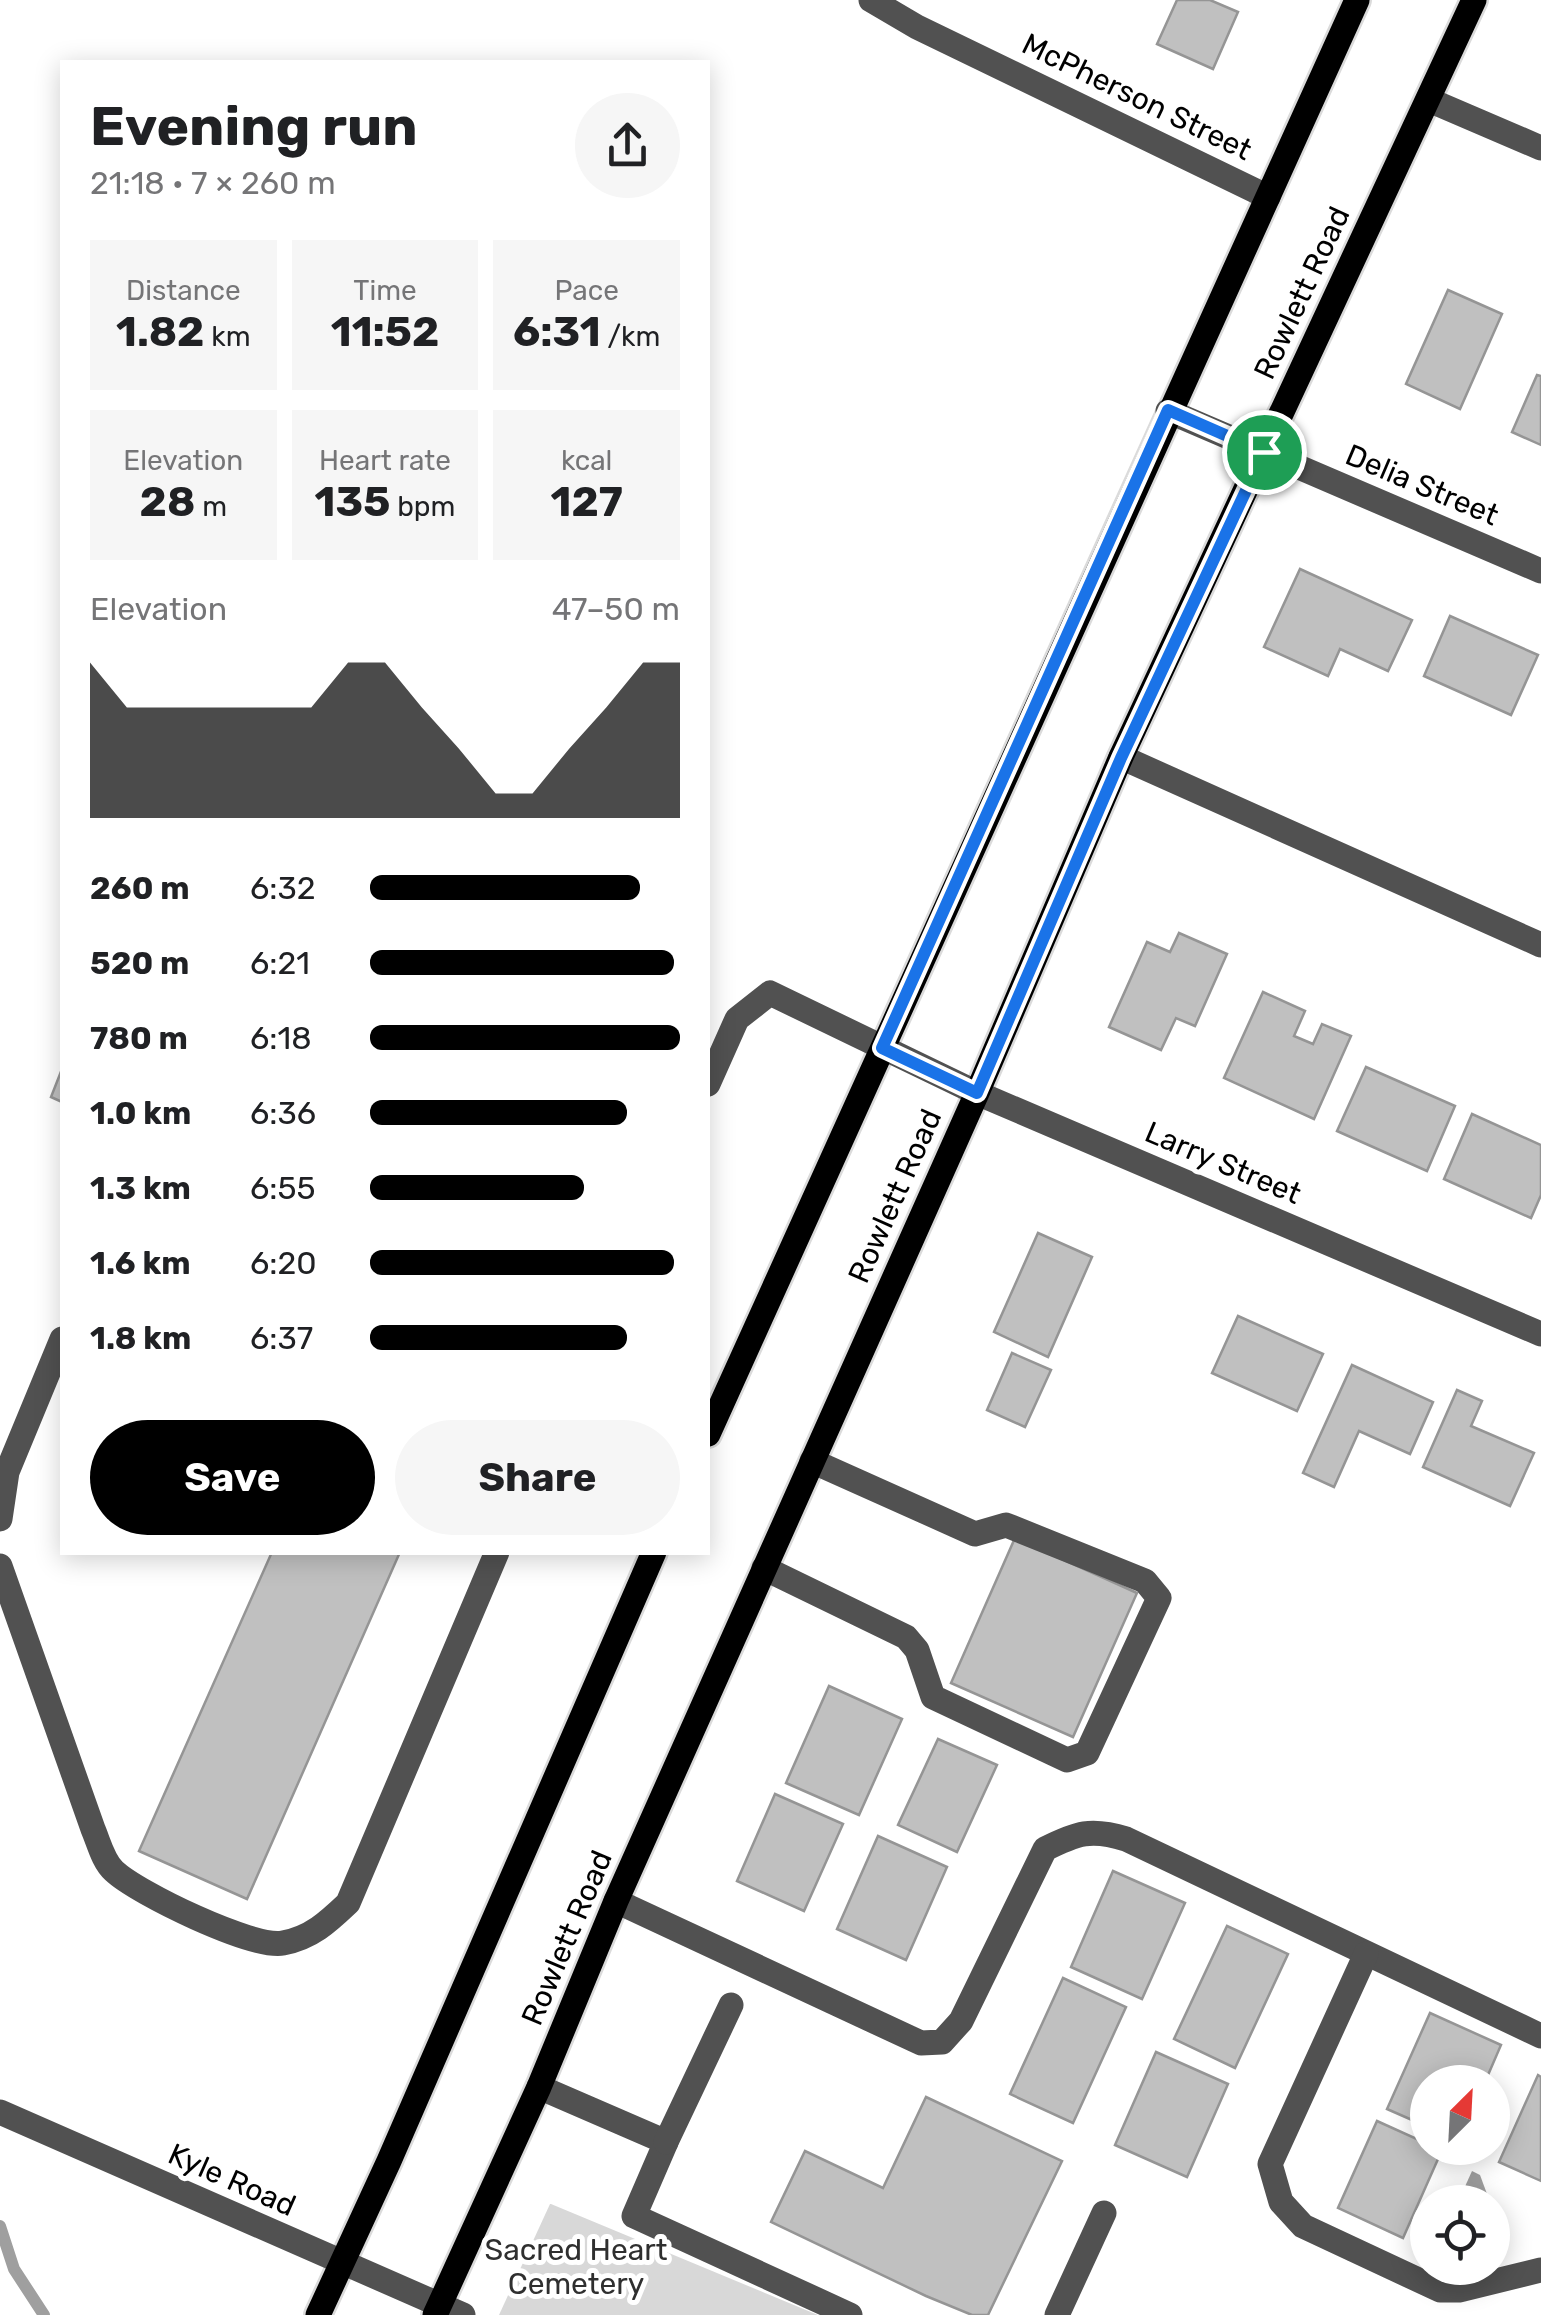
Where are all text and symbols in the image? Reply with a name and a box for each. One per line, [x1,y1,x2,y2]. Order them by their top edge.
street label: McPherson Street [1016,26,1258,168]
button: share [575,93,680,198]
text: Evening run [90,94,418,159]
text: 21:18 · 7 × 260 m [90,164,336,202]
street label: Rowlett Road [1246,201,1358,385]
text: Distance [126,274,241,307]
text: Time [353,274,417,307]
text: Pace [555,274,619,307]
text: 1.82 [116,307,204,357]
text: 11:52 [331,307,439,357]
text: 6:31 [513,307,601,357]
text: km [204,320,251,353]
text: /km [601,320,660,353]
pin [1222,410,1307,495]
icon: arrive [1237,425,1292,480]
street label: Delia Street [1340,437,1504,533]
text: Elevation [123,444,243,477]
text: Heart rate [319,444,451,477]
text: kcal [561,444,612,477]
text: 28 [140,477,195,527]
text: 135 [315,477,390,527]
text: 127 [551,477,623,527]
text: m [195,490,227,523]
text: bpm [390,490,455,523]
text: Elevation [90,590,227,628]
text: 47–50 m [552,590,680,628]
text: 260 m [90,869,190,907]
text: 6:32 [250,869,316,907]
text: 520 m [90,944,189,982]
text: 6:21 [250,944,310,982]
text: 780 m [90,1019,188,1057]
text: 6:18 [250,1019,312,1057]
text: 1.0 km [90,1094,191,1132]
text: 6:36 [250,1094,316,1132]
street label: Rowlett Road [841,1104,949,1288]
street label: Larry Street [1140,1114,1307,1212]
text: 1.3 km [90,1169,191,1207]
text: 6:55 [250,1169,316,1207]
text: 1.6 km [90,1244,191,1282]
text: 6:20 [250,1244,317,1282]
text: 1.8 km [90,1319,191,1357]
text: 6:37 [250,1319,313,1357]
button: Save [90,1420,375,1535]
button: Share [395,1420,680,1535]
street label: Rowlett Road [514,1845,620,2031]
north arrow [1410,2065,1510,2165]
map controls [1410,2065,1510,2285]
street label: Kyle Road [163,2136,301,2224]
button: locate [1410,2185,1510,2285]
park label: Sacred Heart Cemetery [485,2232,668,2302]

